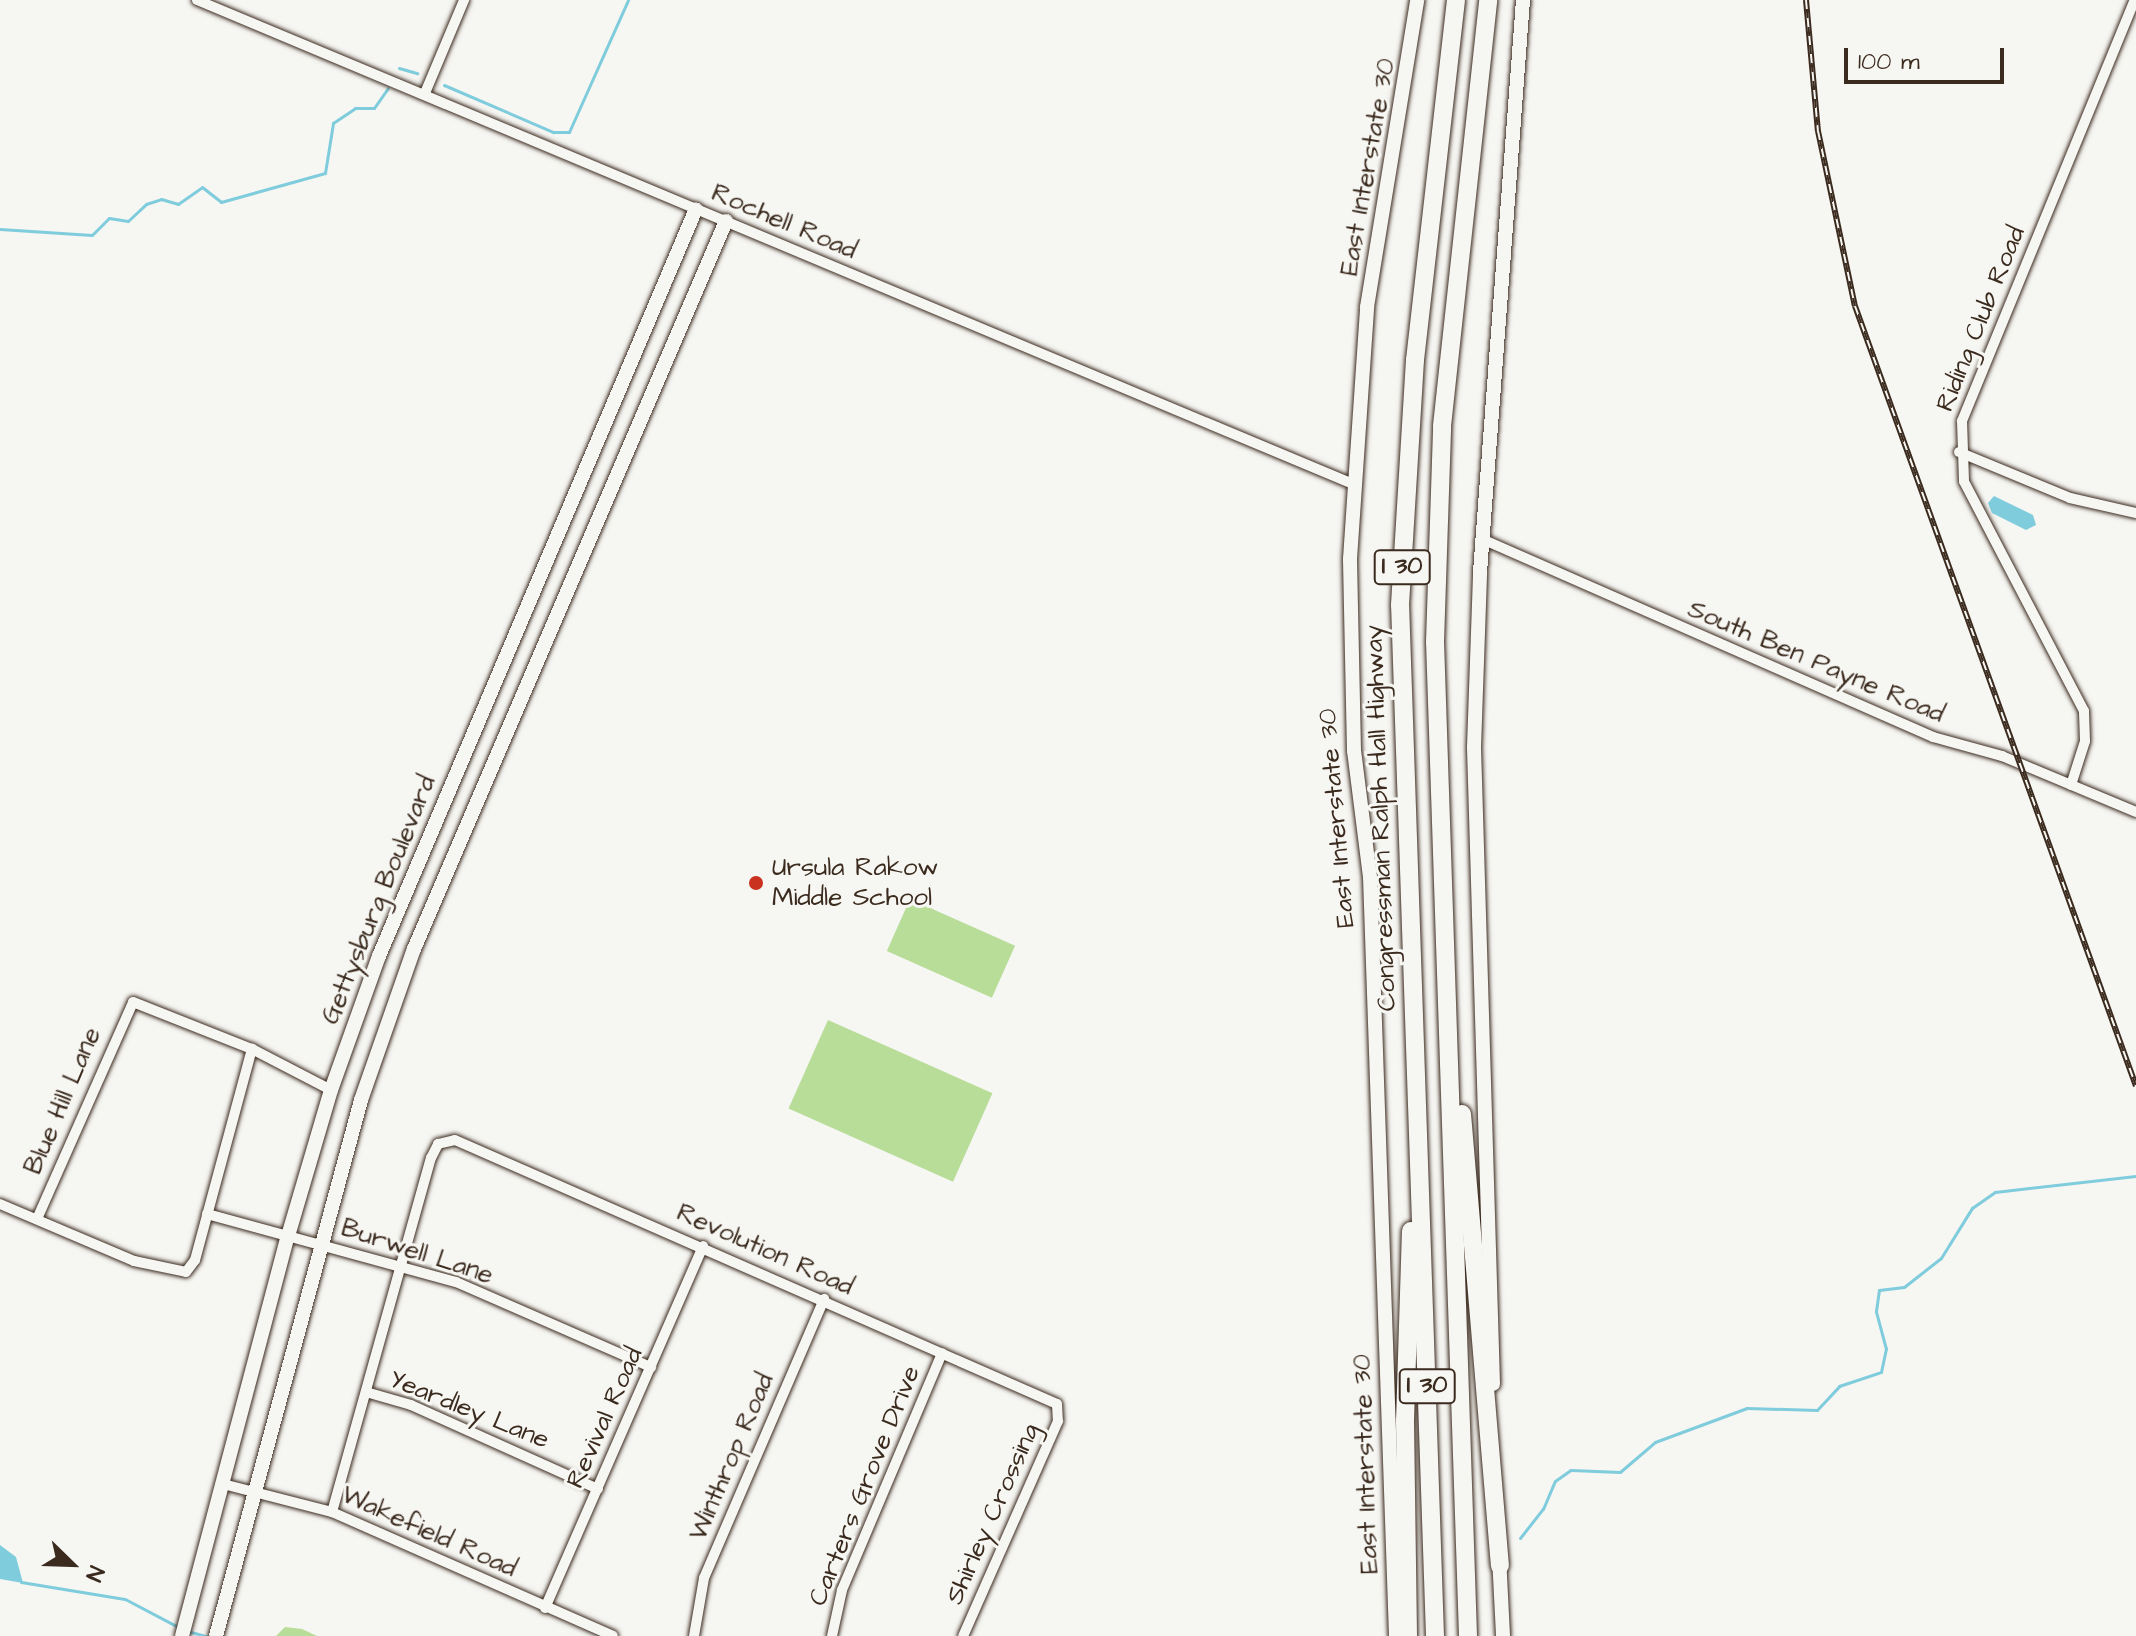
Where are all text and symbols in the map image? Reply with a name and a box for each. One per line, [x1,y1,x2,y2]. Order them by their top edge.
scale bar [1848,32,2008,82]
text: 100 m [1858,45,1920,79]
street label: East Interstate 30 [1334,56,1402,278]
street label: Rochell Road [707,177,861,267]
street label: Riding Club Road [1930,222,2032,416]
road number: I 30 [1372,547,1432,587]
street label: South Ben Payne Road [1683,594,1949,730]
street label: Congressman Ralph Hall Highway [1359,624,1403,1012]
street label: East Interstate 30 [1312,707,1362,929]
street label: Gettysburg Boulevard [315,771,443,1029]
place label: Ursula Rakow Middle School [772,852,938,914]
marker: Ursula Rakow Middle School [747,874,765,892]
street label: Blue Hill Lane [18,1023,108,1179]
street label: Revolution Road [672,1197,858,1303]
street label: Burwell Lane [337,1213,497,1291]
street label: Revival Road [560,1343,650,1493]
street label: East Interstate 30 [1347,1354,1385,1574]
street label: Carters Grove Drive [803,1361,927,1611]
street label: Yeardley Lane [384,1364,554,1456]
road number: I 30 [1397,1366,1457,1406]
street label: Winthrop Road [683,1369,781,1545]
street label: Shirley Crossing [939,1419,1047,1609]
street label: Wakefield Road [336,1479,522,1585]
north arrow [32,1524,112,1604]
text: N [78,1561,112,1586]

